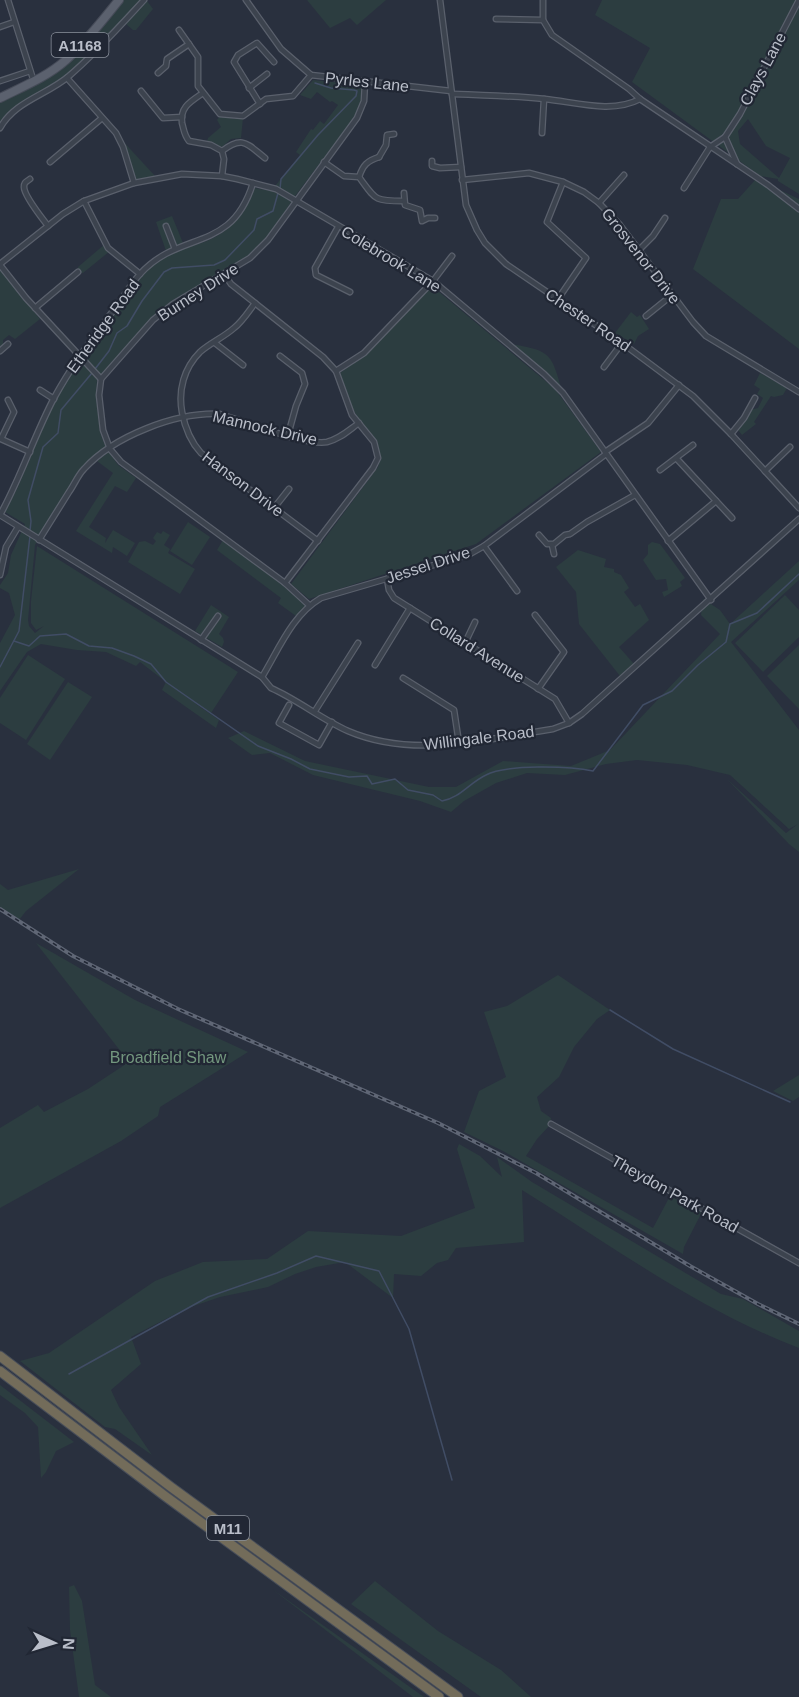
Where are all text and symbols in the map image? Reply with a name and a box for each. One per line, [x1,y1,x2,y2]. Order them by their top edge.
street label: Clays Lane [737,30,789,108]
road number: A1168 [52,33,109,57]
street label: Pyrles Lane [324,69,410,95]
street label: Grosvenor Drive [598,205,684,307]
street label: Colebrook Lane [338,223,444,295]
street label: Burney Drive [155,260,241,324]
street label: Etheridge Road [63,276,143,376]
street label: Chester Road [542,285,634,355]
street label: Mannock Drive [211,408,319,448]
street label: Hanson Drive [199,448,287,520]
street label: Jessel Drive [384,543,472,587]
street label: Collard Avenue [427,614,527,686]
street label: Willingale Road [423,723,535,753]
park label: Broadfield Shaw [110,1049,227,1066]
street label: Theydon Park Road [609,1152,741,1236]
road number: M11 [207,1516,249,1540]
north arrow [24,1613,84,1673]
text: N [60,1638,77,1650]

